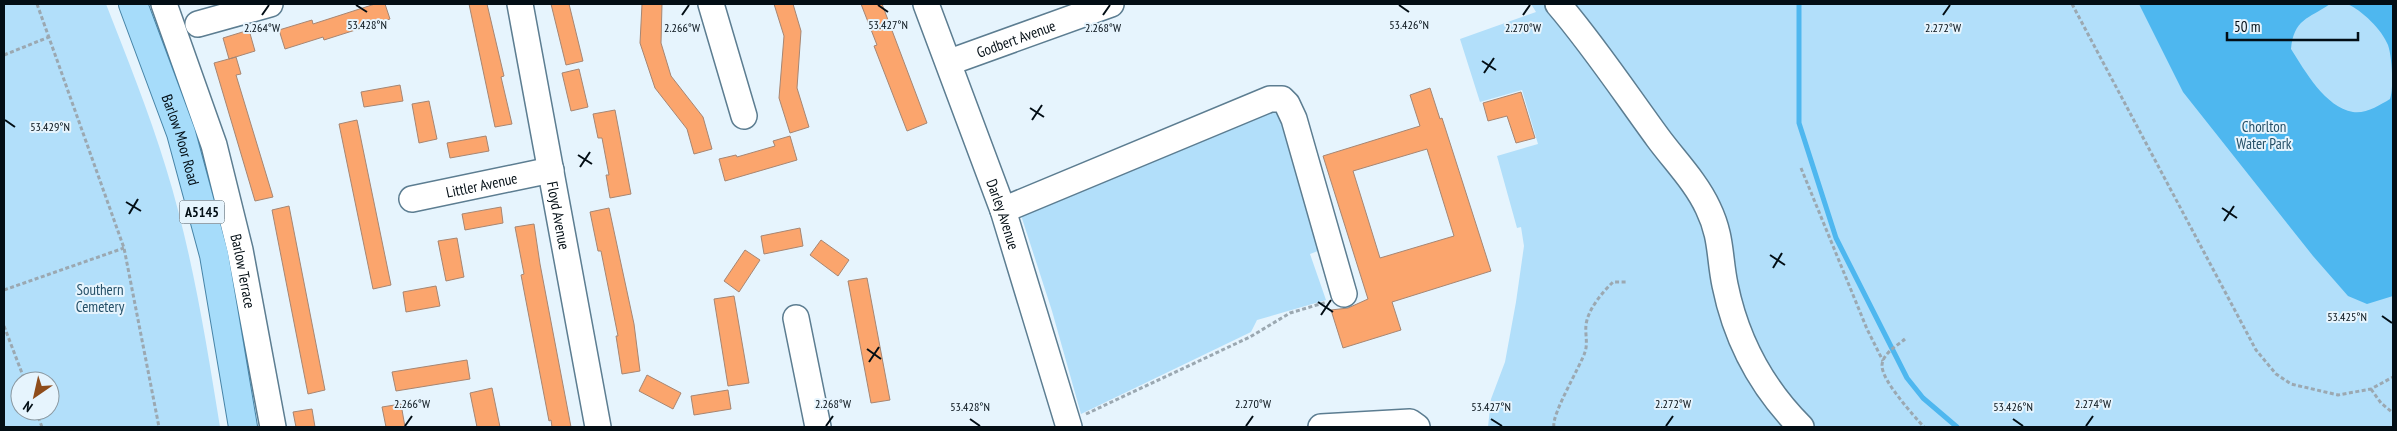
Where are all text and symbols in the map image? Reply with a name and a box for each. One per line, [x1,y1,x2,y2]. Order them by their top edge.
scale bar [2227,10,2358,42]
street label: Godbert Avenue [974,15,1058,61]
text: 53.428°N [347,17,387,32]
text: 53.427°N [868,17,908,32]
text: 53.426°N [1389,17,1429,32]
text: 50 m [2234,17,2260,36]
text: 2.264°W [244,20,280,35]
text: 2.266°W [664,20,700,35]
text: 2.268°W [1085,20,1121,35]
text: 2.270°W [1505,20,1541,35]
text: 2.272°W [1925,20,1961,35]
street label: Barlow Moor Road [158,91,204,187]
park label: Chorlton Water Park [2236,117,2292,153]
text: 53.429°N [30,119,70,134]
street label: Littler Avenue [444,168,519,201]
street label: Darley Avenue [983,176,1024,252]
street label: Floyd Avenue [543,180,575,251]
road number: A5145 [180,200,224,223]
street label: Barlow Terrace [227,232,260,310]
park label: Southern Cemetery [76,280,125,316]
text: 53.425°N [2327,309,2367,324]
north arrow [10,371,60,421]
text: 2.266°W [394,396,430,411]
text: 2.268°W [815,396,851,411]
text: 2.270°W [1235,396,1271,411]
text: 2.272°W [1655,396,1691,411]
text: 2.274°W [2075,396,2111,411]
text: N [20,397,36,416]
text: 53.428°N [950,399,990,414]
text: 53.427°N [1471,399,1511,414]
text: 53.426°N [1993,399,2033,414]

